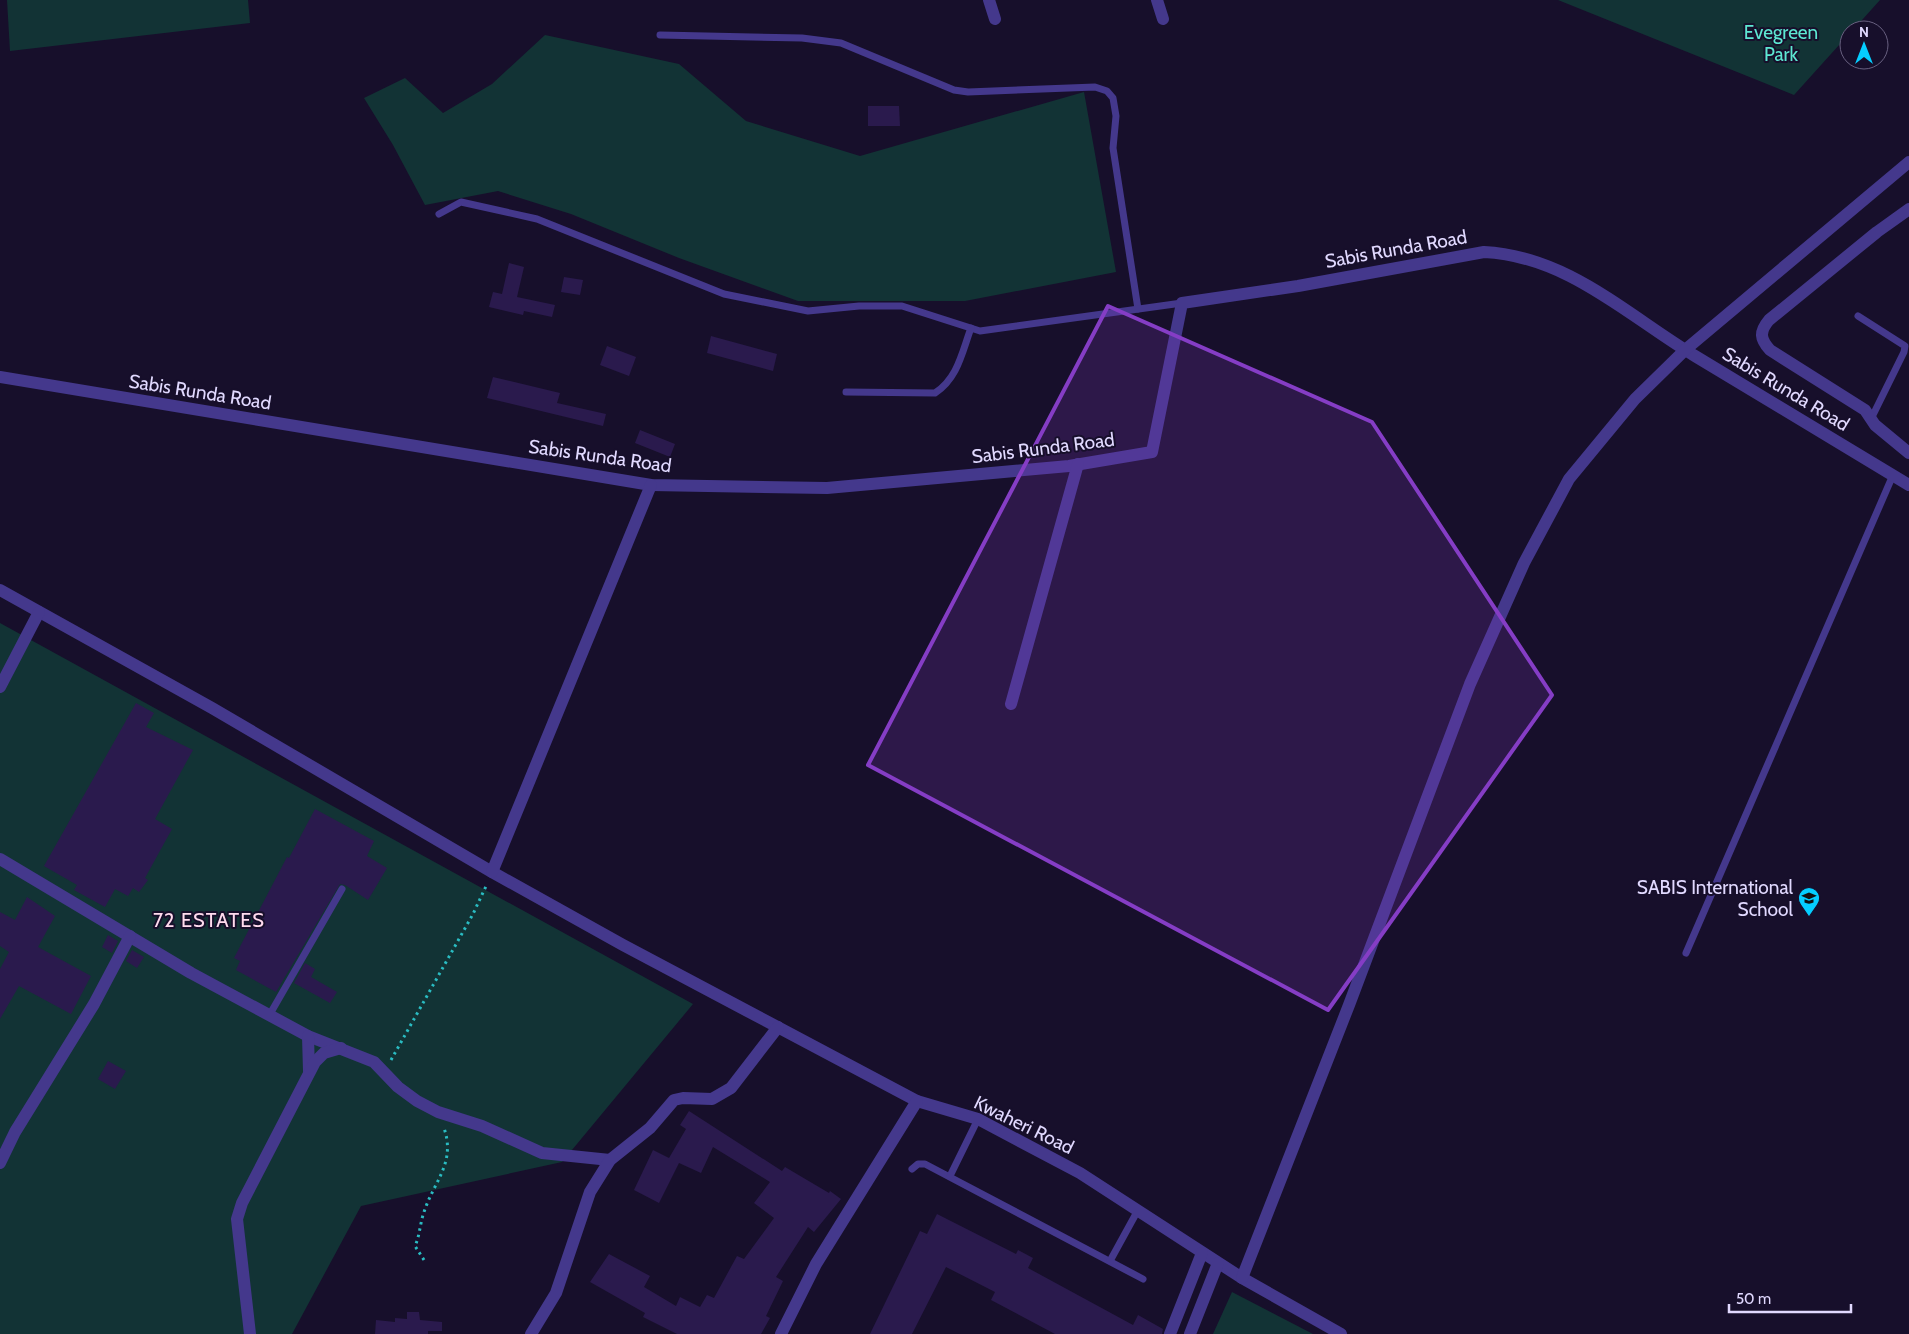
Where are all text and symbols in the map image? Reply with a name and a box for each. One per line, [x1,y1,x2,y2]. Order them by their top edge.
north arrow [1839,20,1889,70]
park label: Evegreen Park [1744,21,1818,66]
text: N [1859,23,1869,41]
street label: Sabis Runda Road [1323,225,1469,273]
street label: Sabis Runda Road [1718,342,1854,436]
street label: Sabis Runda Road [127,369,273,415]
street label: Sabis Runda Road [970,428,1116,468]
street label: Sabis Runda Road [527,435,673,477]
place label: SABIS International School [1637,876,1794,921]
school or university icon: SABIS International School [1797,886,1821,917]
district label: 72 ESTATES [153,908,265,932]
street label: Kwaheri Road [970,1091,1078,1159]
scale bar [1729,1282,1852,1314]
text: 50 m [1736,1290,1771,1308]

